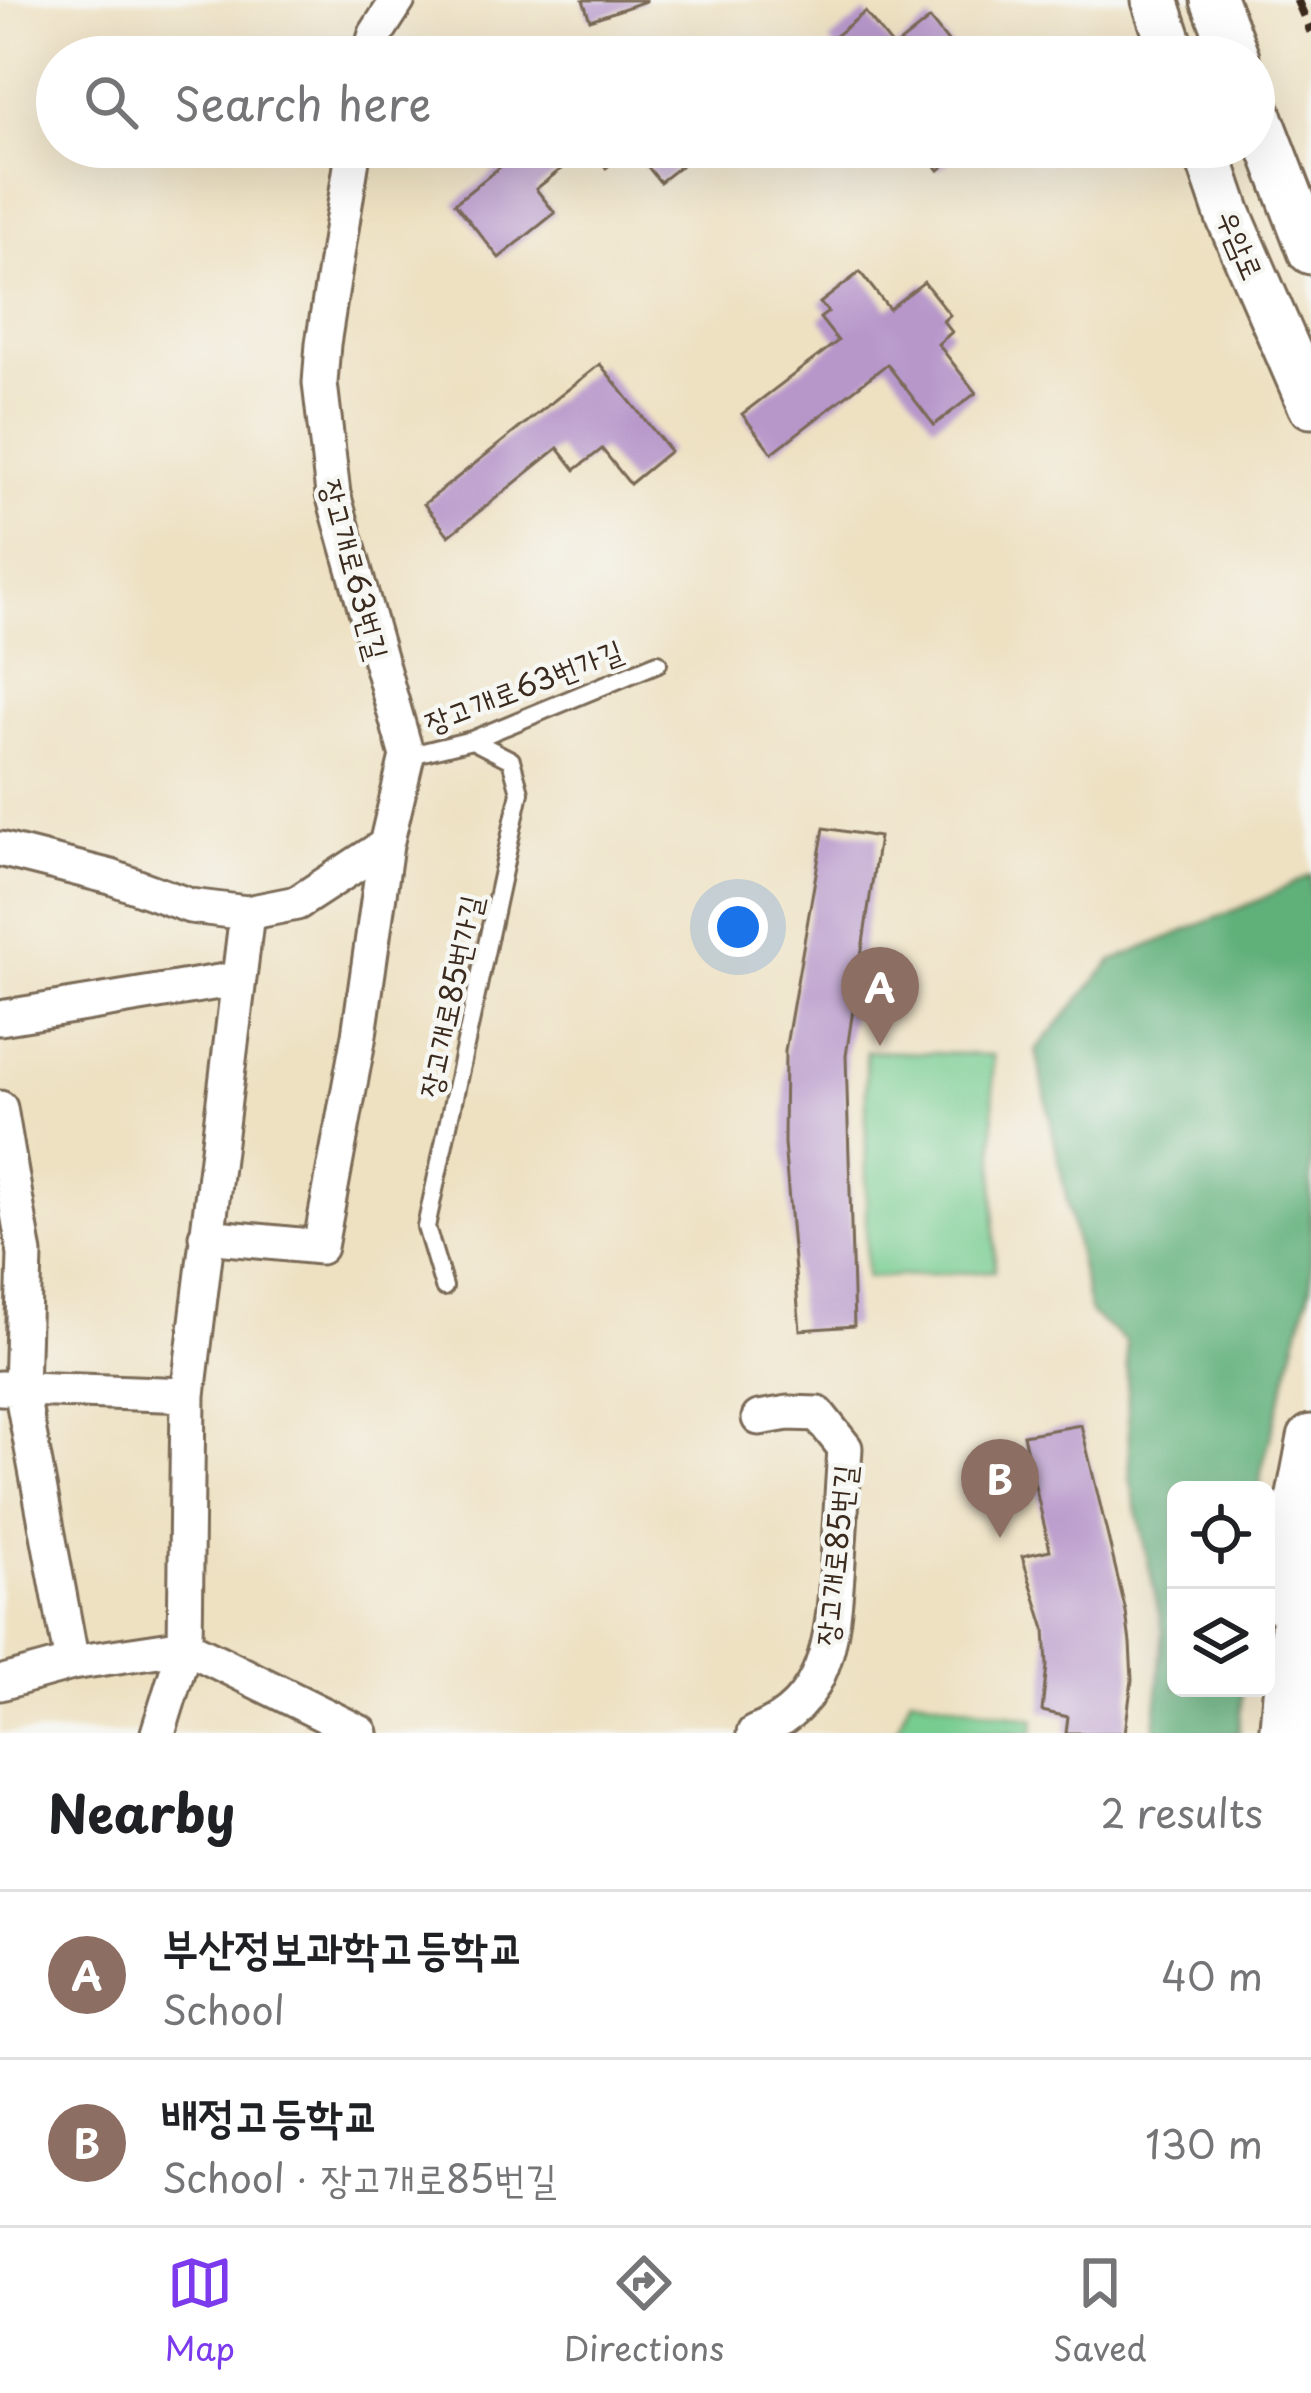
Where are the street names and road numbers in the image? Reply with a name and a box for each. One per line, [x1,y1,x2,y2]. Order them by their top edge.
street label: 우암로 [1207,202,1277,286]
street label: 장고개로63번길 [310,474,402,664]
street label: 장고개로63번가길 [417,627,629,743]
street label: 장고개로85번가길 [406,891,492,1101]
street label: 장고개로85번길 [802,1462,866,1648]

